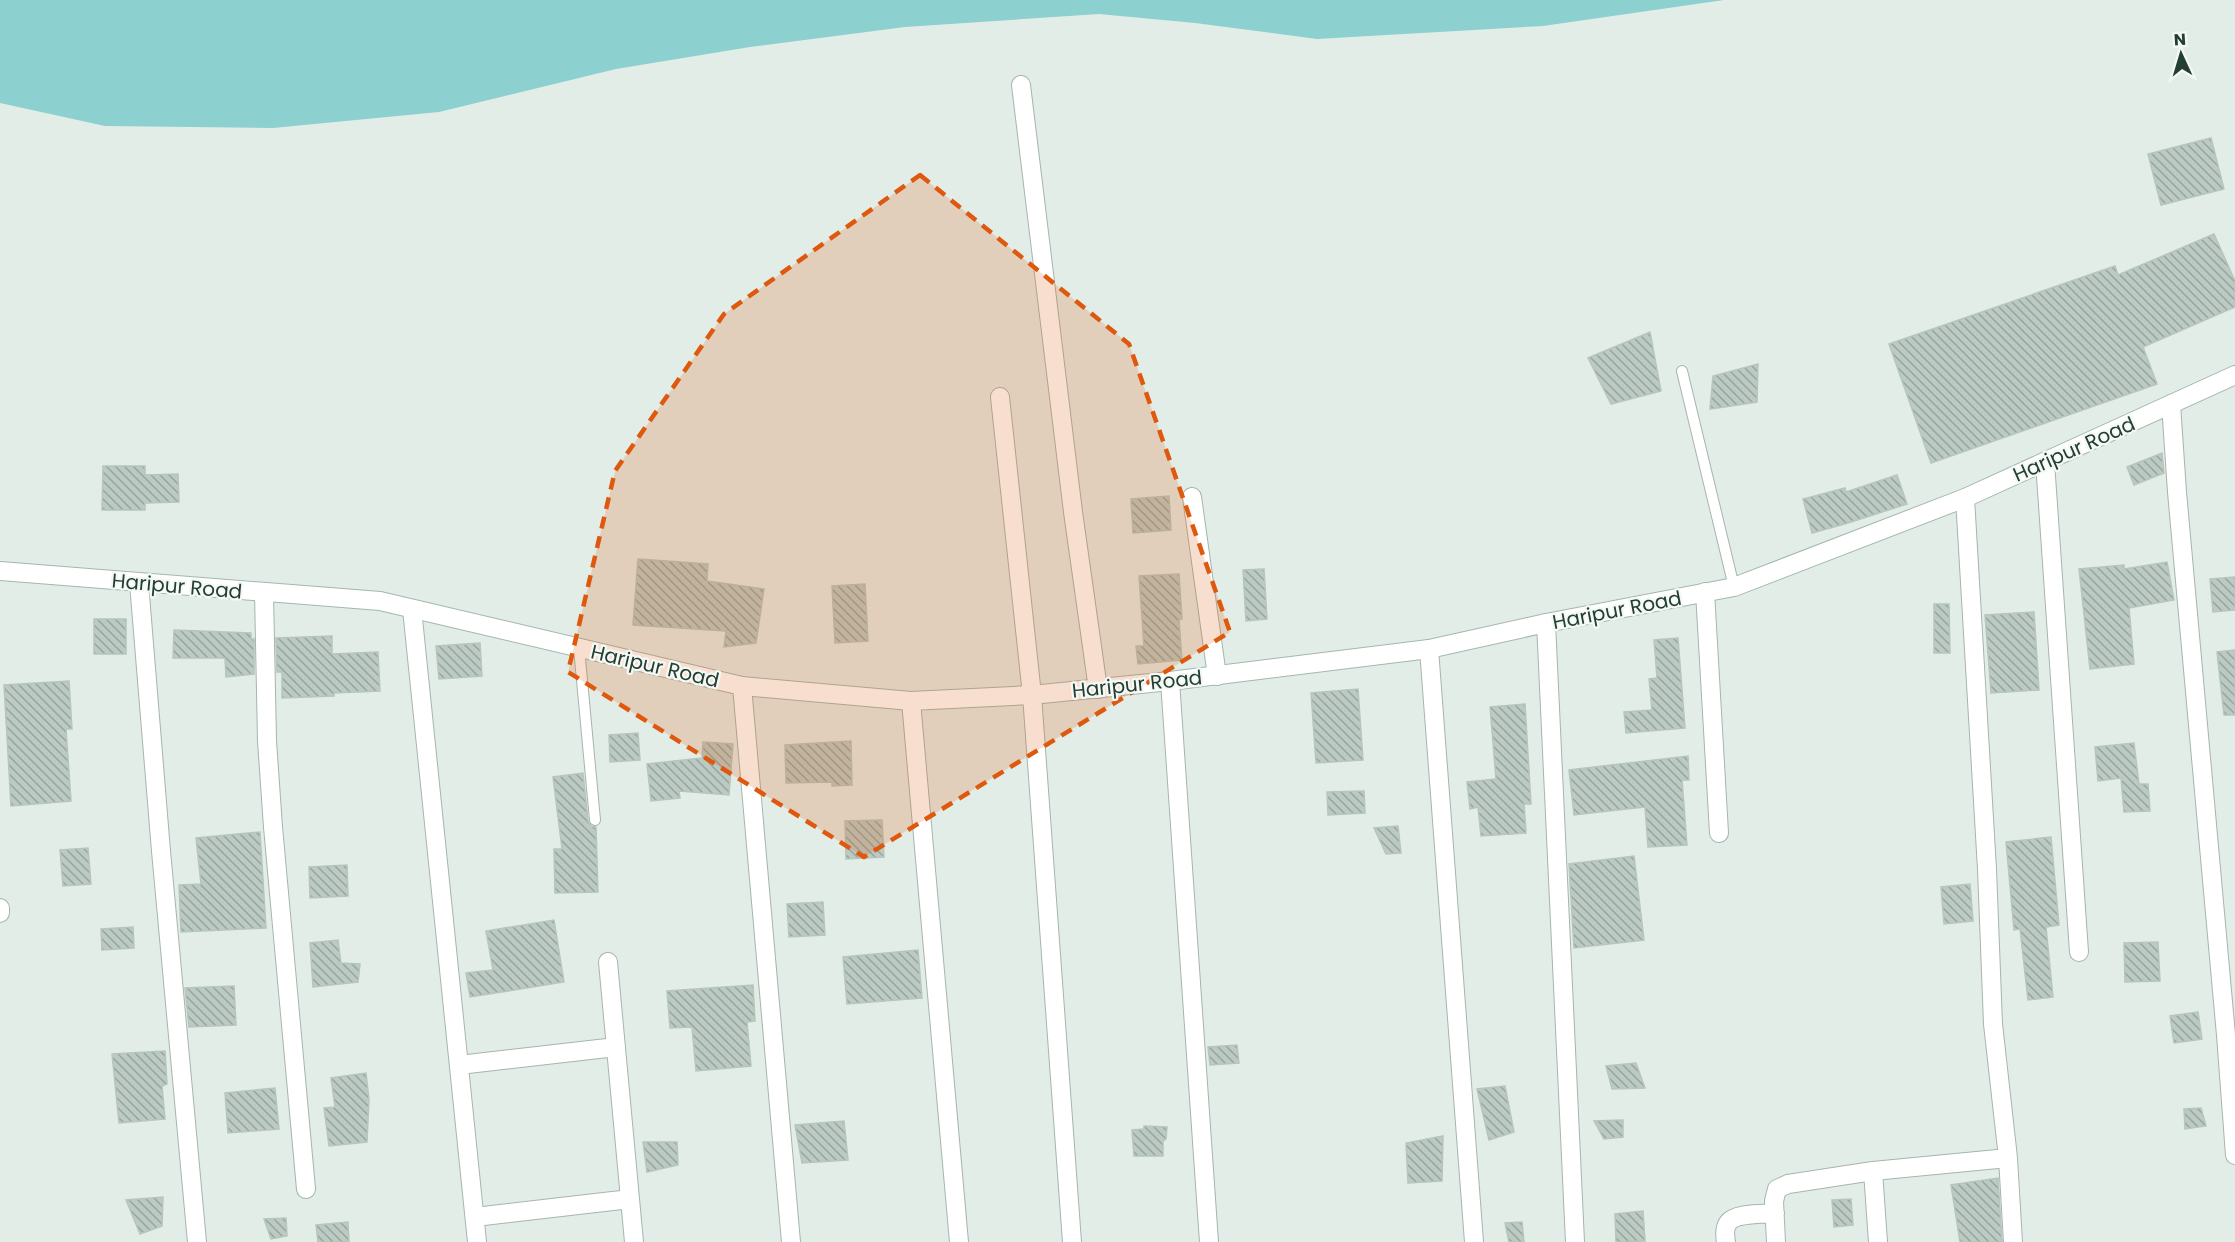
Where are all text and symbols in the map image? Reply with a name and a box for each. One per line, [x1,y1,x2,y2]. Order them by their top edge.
north arrow [2151,24,2211,84]
text: N [2173,28,2187,51]
street label: Haripur Road [2009,410,2139,488]
street label: Haripur Road [111,566,243,606]
street label: Haripur Road [1550,584,1684,636]
street label: Haripur Road [588,638,722,694]
street label: Haripur Road [1070,663,1204,705]

